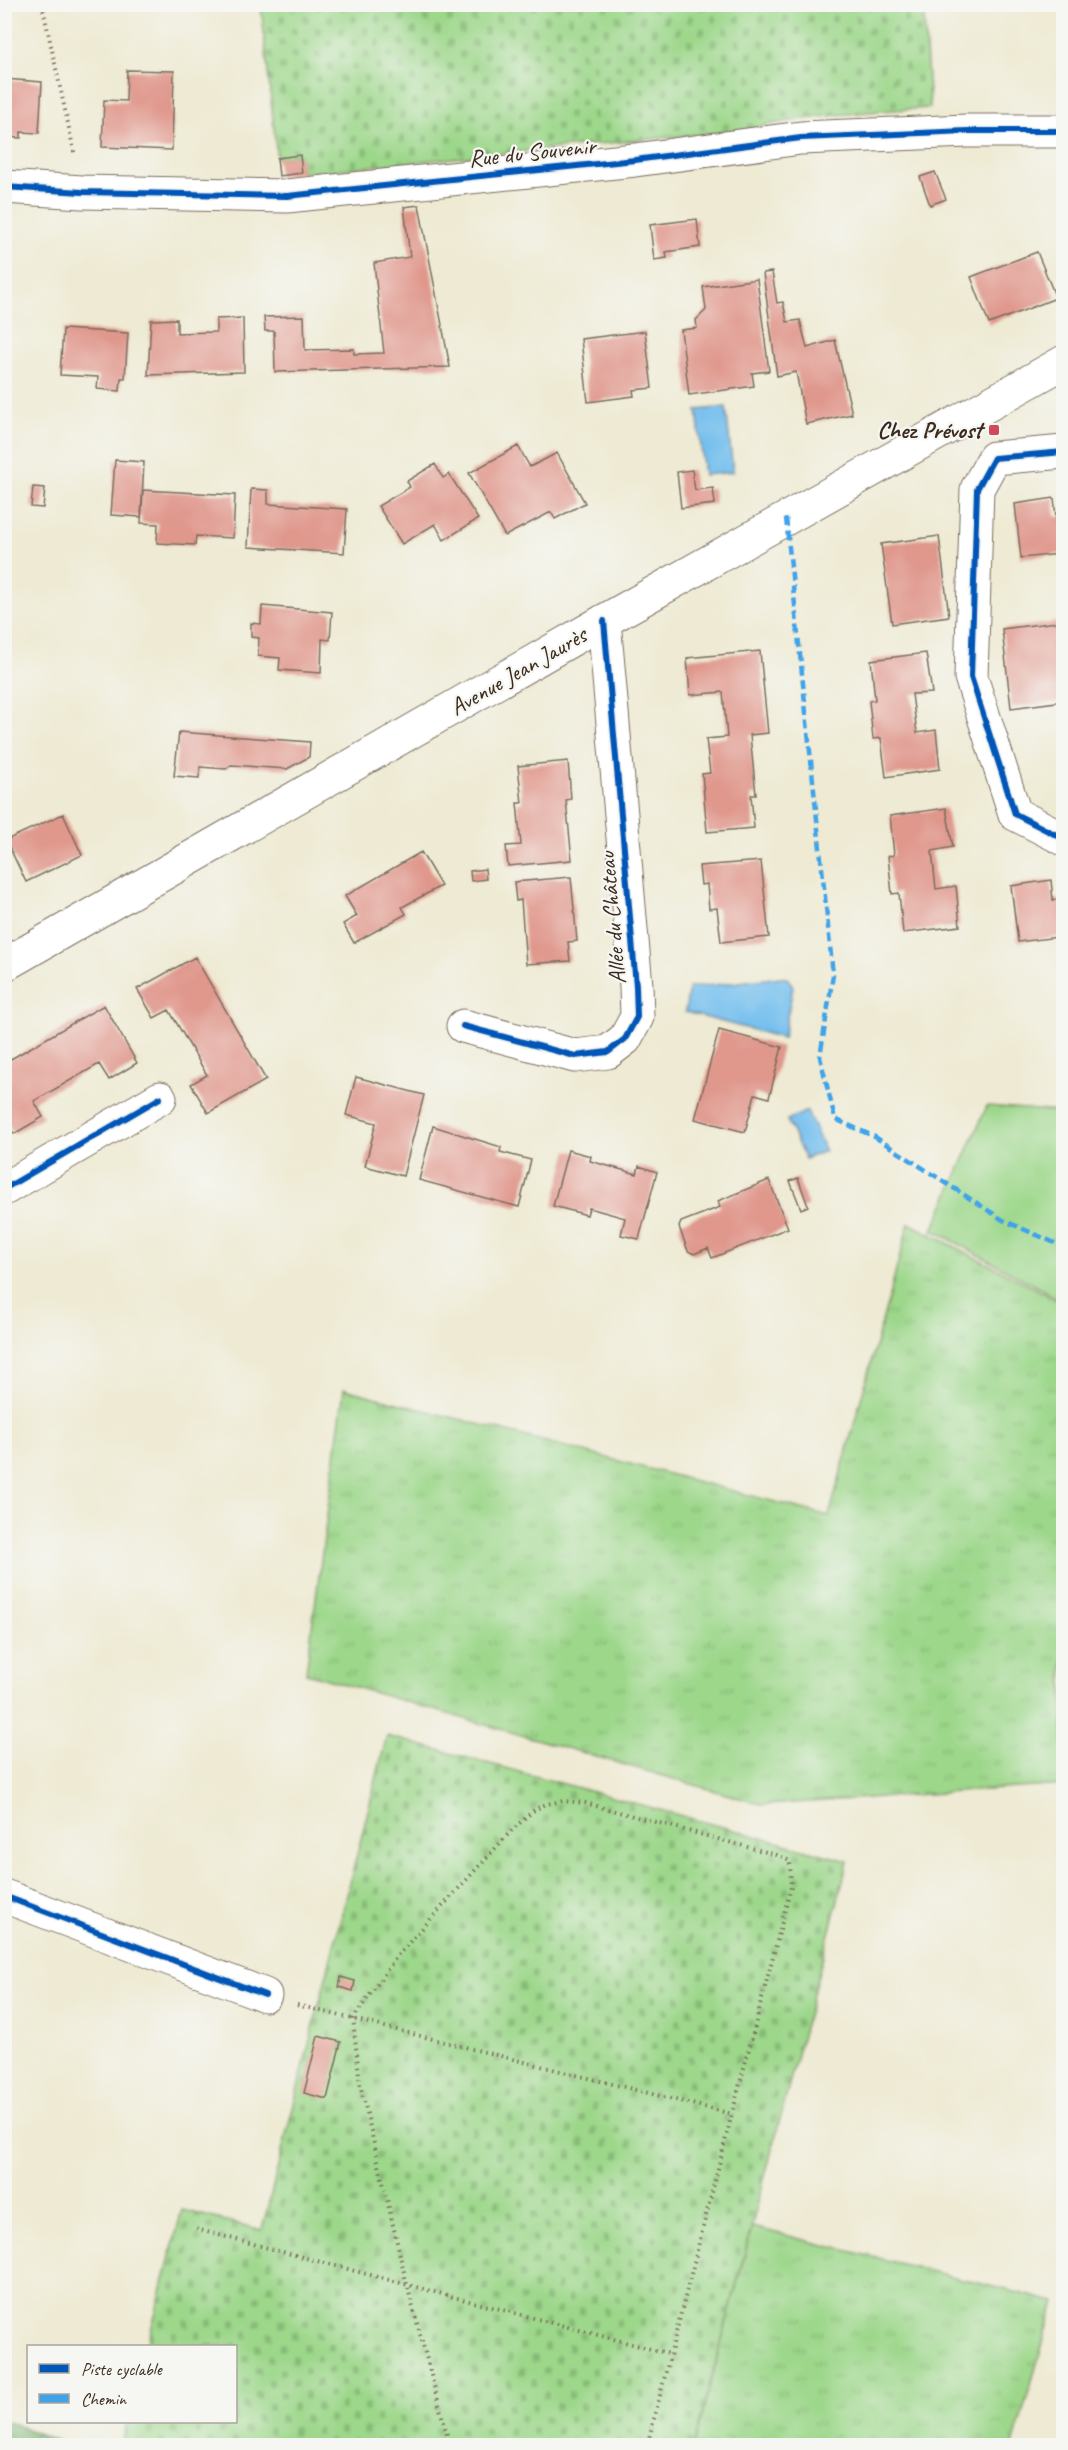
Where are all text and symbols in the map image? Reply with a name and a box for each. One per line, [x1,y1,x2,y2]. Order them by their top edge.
street label: Rue du Souvenir [467,130,599,174]
place label: Chez Prévost [877,415,986,445]
marker: Chez Prévost [987,423,1001,437]
street label: Avenue Jean Jaurès [444,618,594,722]
street label: Allée du Château [591,849,633,985]
legend [27,2345,237,2423]
text: Piste cyclable [81,2358,163,2380]
text: Chemin [81,2388,127,2410]

